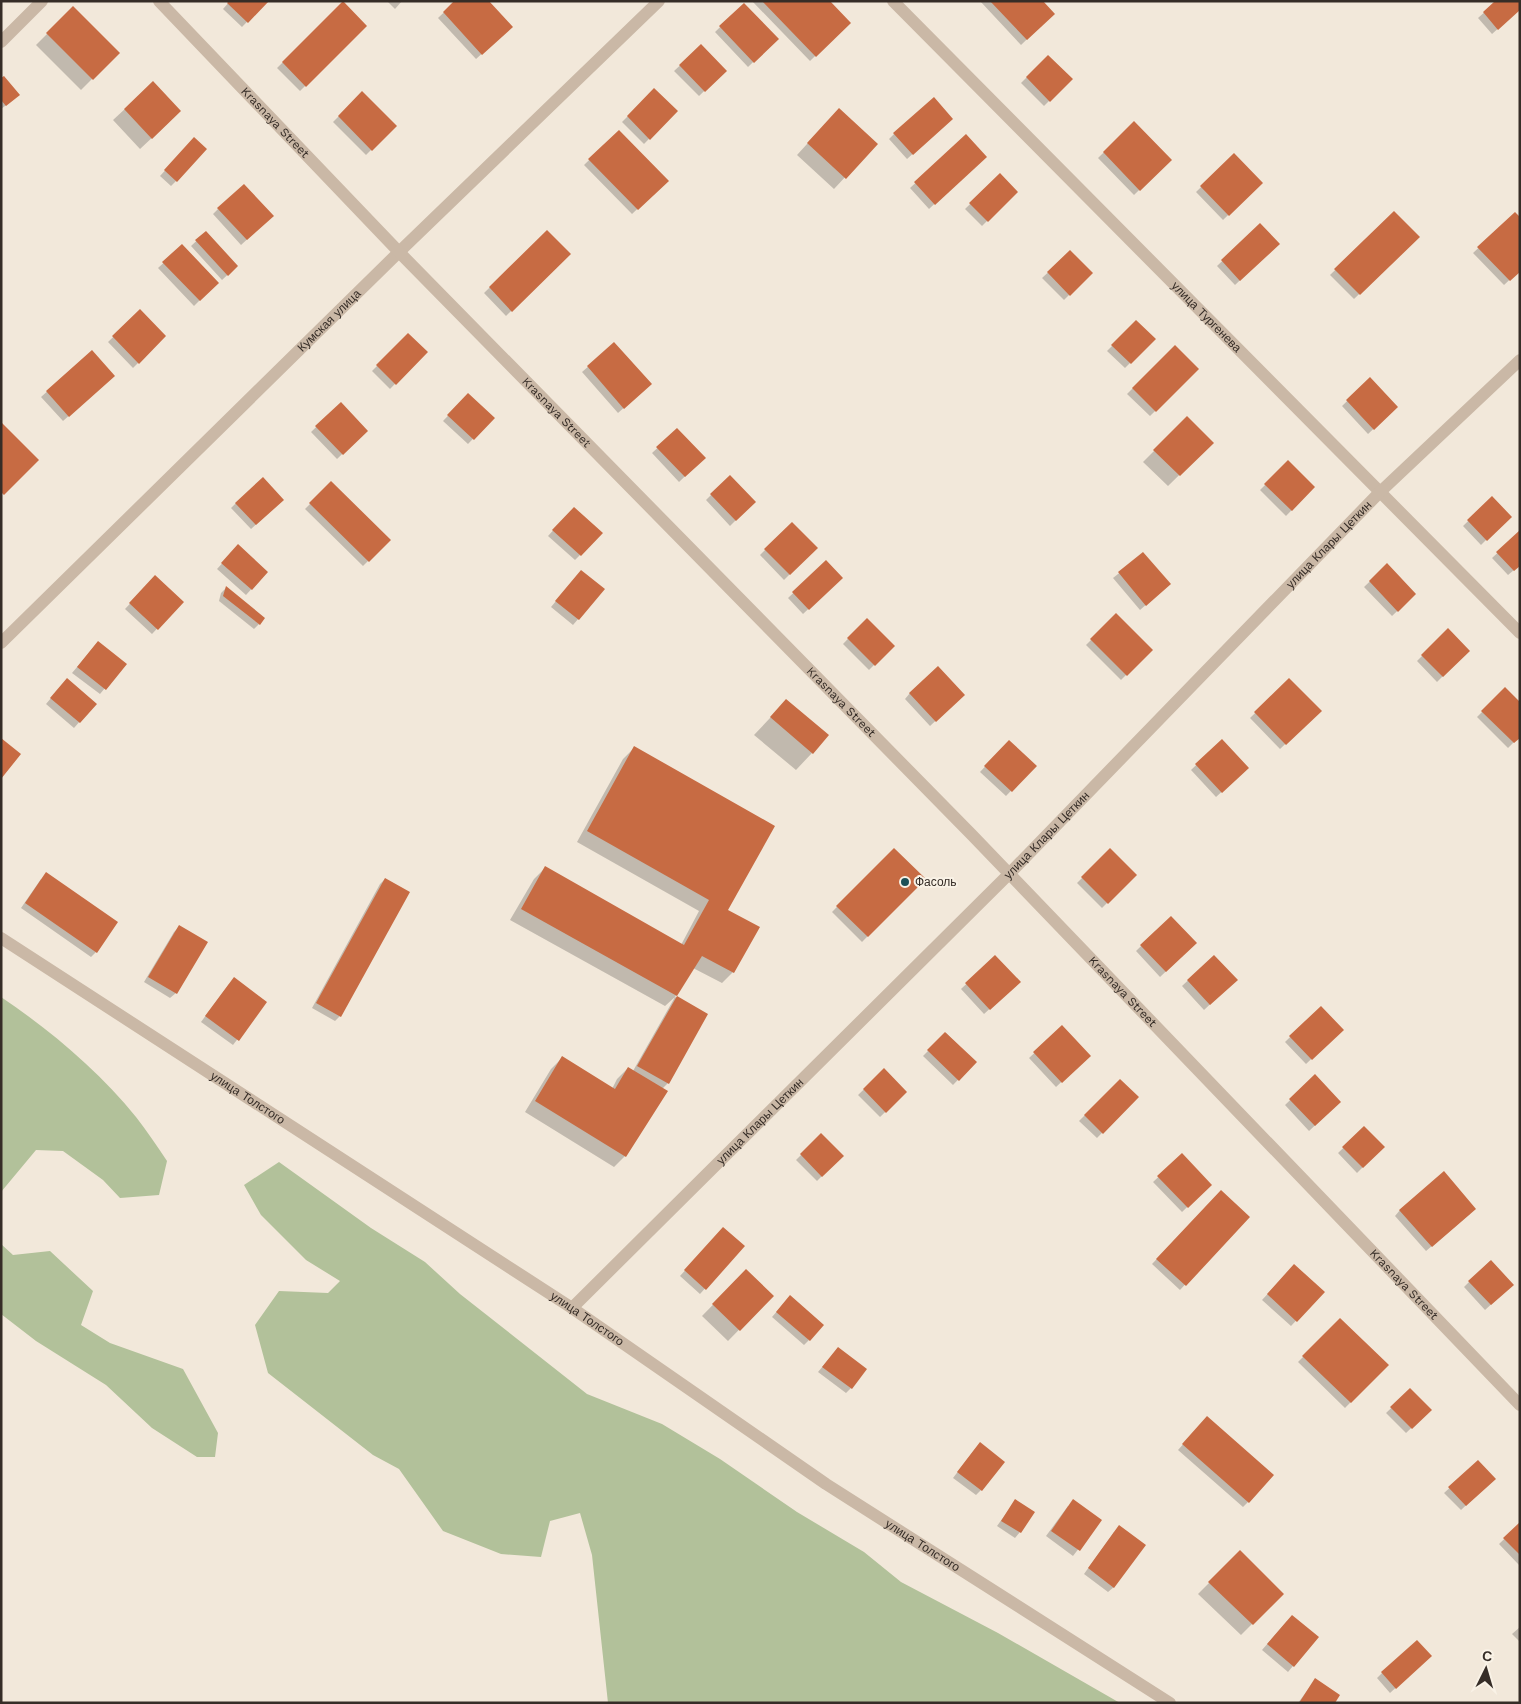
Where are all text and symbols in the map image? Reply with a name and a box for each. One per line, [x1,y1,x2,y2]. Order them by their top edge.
street label: Krasnaya Street [238,84,312,161]
street label: улица Тургенева [1169,279,1244,355]
street label: Кумская улица [295,286,364,355]
street label: Krasnaya Street [519,374,594,450]
street label: улица Клары Цеткин [1283,498,1374,591]
street label: Krasnaya Street [804,664,879,740]
street label: улица Клары Цеткин [1001,789,1092,882]
place label: Фасоль [915,875,957,889]
marker: Фасоль [899,876,911,888]
street label: Krasnaya Street [1085,953,1160,1030]
street label: улица Толстого [208,1069,288,1127]
street label: улица Клары Цеткин [714,1075,806,1167]
street label: Krasnaya Street [1367,1246,1441,1322]
street label: улица Толстого [548,1289,627,1349]
street label: улица Толстого [883,1517,963,1575]
north arrow [1461,1644,1511,1694]
text: С [1481,1648,1493,1664]

